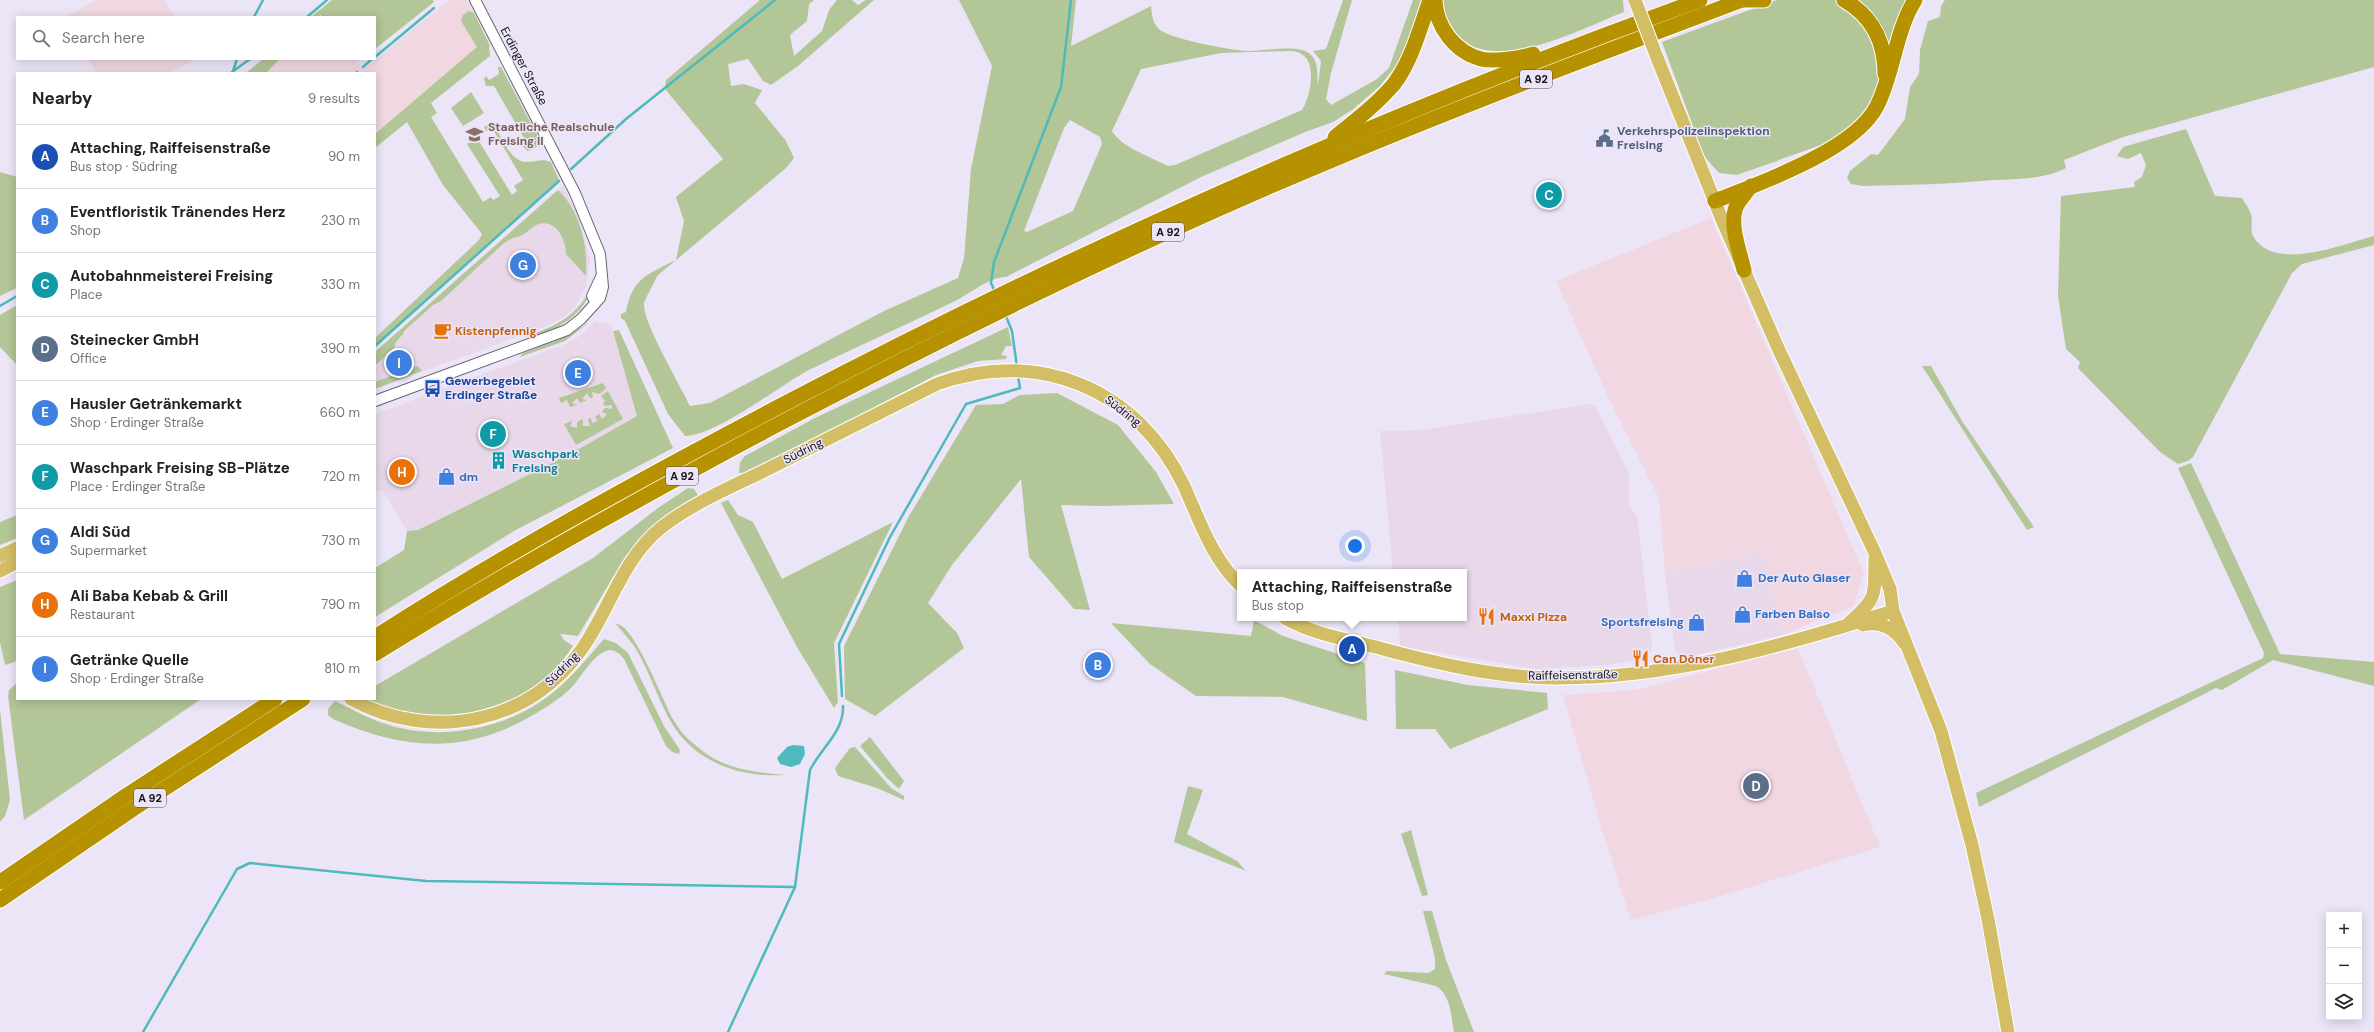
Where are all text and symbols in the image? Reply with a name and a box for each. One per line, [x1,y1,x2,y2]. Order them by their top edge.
search box [16,16,376,60]
street label: Erdinger Straße [497,24,551,108]
icon: search [30,27,52,49]
text: Search here [62,28,145,48]
road number: A 92 [1520,70,1552,88]
text: Nearby [32,87,92,109]
text: 9 results [308,90,360,107]
place label: Staatliche Realschule Freising II [488,119,614,149]
place label: Verkehrspolizeiinspektion Freising [1617,123,1770,153]
school or university icon: Staatliche Realschule Freising II [465,124,485,144]
public building icon: Verkehrspolizeiinspektion Freising [1594,128,1614,148]
text: Attaching, Raiffeisenstraße [70,138,271,158]
text: A [40,148,50,165]
text: 90 m [328,148,360,165]
text: Bus stop · Südring [70,158,178,175]
pin: C [1536,180,1562,210]
text: Eventfloristik Tränendes Herz [70,202,285,222]
text: B [41,212,49,229]
text: 230 m [321,212,360,229]
text: Shop [70,222,101,239]
road number: A 92 [1152,223,1184,241]
pin: G [510,250,536,280]
text: Autobahnmeisterei Freising [70,266,273,286]
text: C [40,276,50,293]
text: 330 m [321,276,360,293]
text: Place [70,286,102,303]
cafe icon: Kistenpfennig [432,321,452,341]
place label: Kistenpfennig [455,323,537,339]
text: Steinecker GmbH [70,330,199,350]
text: D [40,340,50,357]
text: 390 m [321,340,360,357]
pin: I [386,348,412,378]
text: Office [70,350,107,367]
pin: E [565,358,591,388]
place label: Gewerbegebiet Erdinger Straße [445,373,537,403]
bus stop icon: Gewerbegebiet Erdinger Straße [422,378,442,398]
street label: Südring [1101,392,1145,431]
text: Hausler Getränkemarkt [70,394,242,414]
text: E [41,404,49,421]
text: 660 m [320,404,360,421]
text: Shop · Erdinger Straße [70,414,204,431]
pin: F [480,419,506,449]
street label: Südring [781,434,826,468]
place label: Waschpark Freising [512,446,578,476]
building icon: Waschpark Freising [489,451,509,471]
pin: H [389,457,415,487]
text: Waschpark Freising SB-Plätze [70,458,290,478]
shop icon: dm [436,467,456,487]
road number: A 92 [666,467,698,485]
text: F [41,468,49,485]
text: 720 m [322,468,360,485]
place label: dm [459,469,478,485]
text: Place · Erdinger Straße [70,478,205,495]
text: Aldi Süd [70,522,130,542]
text: G [40,532,50,549]
text: 730 m [322,532,360,549]
your location [1345,536,1365,556]
text: Supermarket [70,542,147,559]
shop icon: Der Auto Glaser [1735,568,1755,588]
popup [1237,569,1467,621]
place label: Der Auto Glaser [1758,570,1851,586]
text: Attaching, Raiffeisenstraße [1252,577,1452,597]
text: Ali Baba Kebab & Grill [70,586,228,606]
text: H [40,596,50,613]
text: 790 m [321,596,360,613]
text: Bus stop [1252,597,1304,614]
shop icon: Farben Balso [1732,604,1752,624]
text: Restaurant [70,606,135,623]
place label: Farben Balso [1755,606,1830,622]
restaurant icon: Maxxi Pizza [1477,607,1497,627]
place label: Maxxi Pizza [1500,609,1567,625]
shop icon: Sportsfreising [1687,612,1707,632]
place label: Sportsfreising [1601,614,1684,630]
pin: A [1339,634,1365,664]
street label: Südring [541,648,583,690]
restaurant icon: Can Döner [1630,649,1650,669]
text: Getränke Quelle [70,650,189,670]
pin: B [1085,650,1111,680]
place label: Can Döner [1653,651,1715,667]
text: I [43,660,47,677]
text: 810 m [324,660,360,677]
street label: Raiffeisenstraße [1528,666,1618,684]
text: Shop · Erdinger Straße [70,670,204,687]
pin: D [1743,771,1769,801]
road number: A 92 [134,789,166,807]
map controls [2326,912,2362,1020]
button: + [2326,912,2362,948]
button: − [2326,948,2362,984]
button: layers [2326,984,2362,1020]

